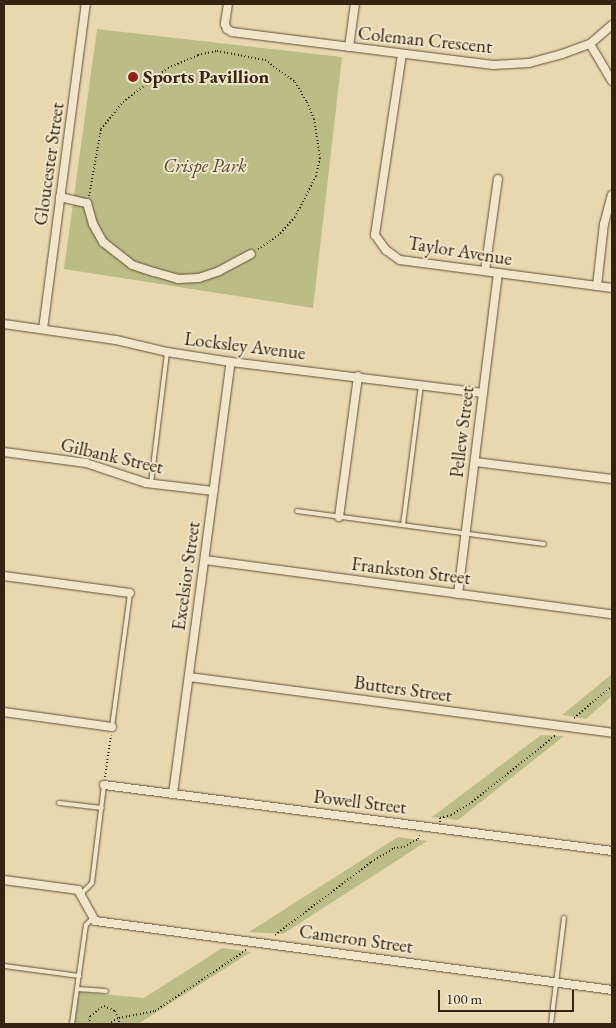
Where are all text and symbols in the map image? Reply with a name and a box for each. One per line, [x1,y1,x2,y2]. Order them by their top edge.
street label: Coleman Crescent [357,22,493,58]
place label: Sports Pavillion [143,66,269,88]
marker: Sports Pavillion [127,71,139,83]
street label: Gloucester Street [29,101,69,227]
park label: Crispe Park [163,155,247,177]
street label: Taylor Avenue [406,232,514,270]
street label: Locksley Avenue [183,327,307,365]
street label: Pellew Street [445,385,479,479]
street label: Gilbank Street [59,433,165,479]
street label: Excelsior Street [167,520,205,632]
street label: Frankston Street [350,552,472,590]
street label: Butters Street [353,671,453,707]
street label: Powell Street [312,785,408,819]
street label: Cameron Street [298,920,414,958]
scale bar [441,980,577,1012]
text: 100 m [446,989,482,1008]

